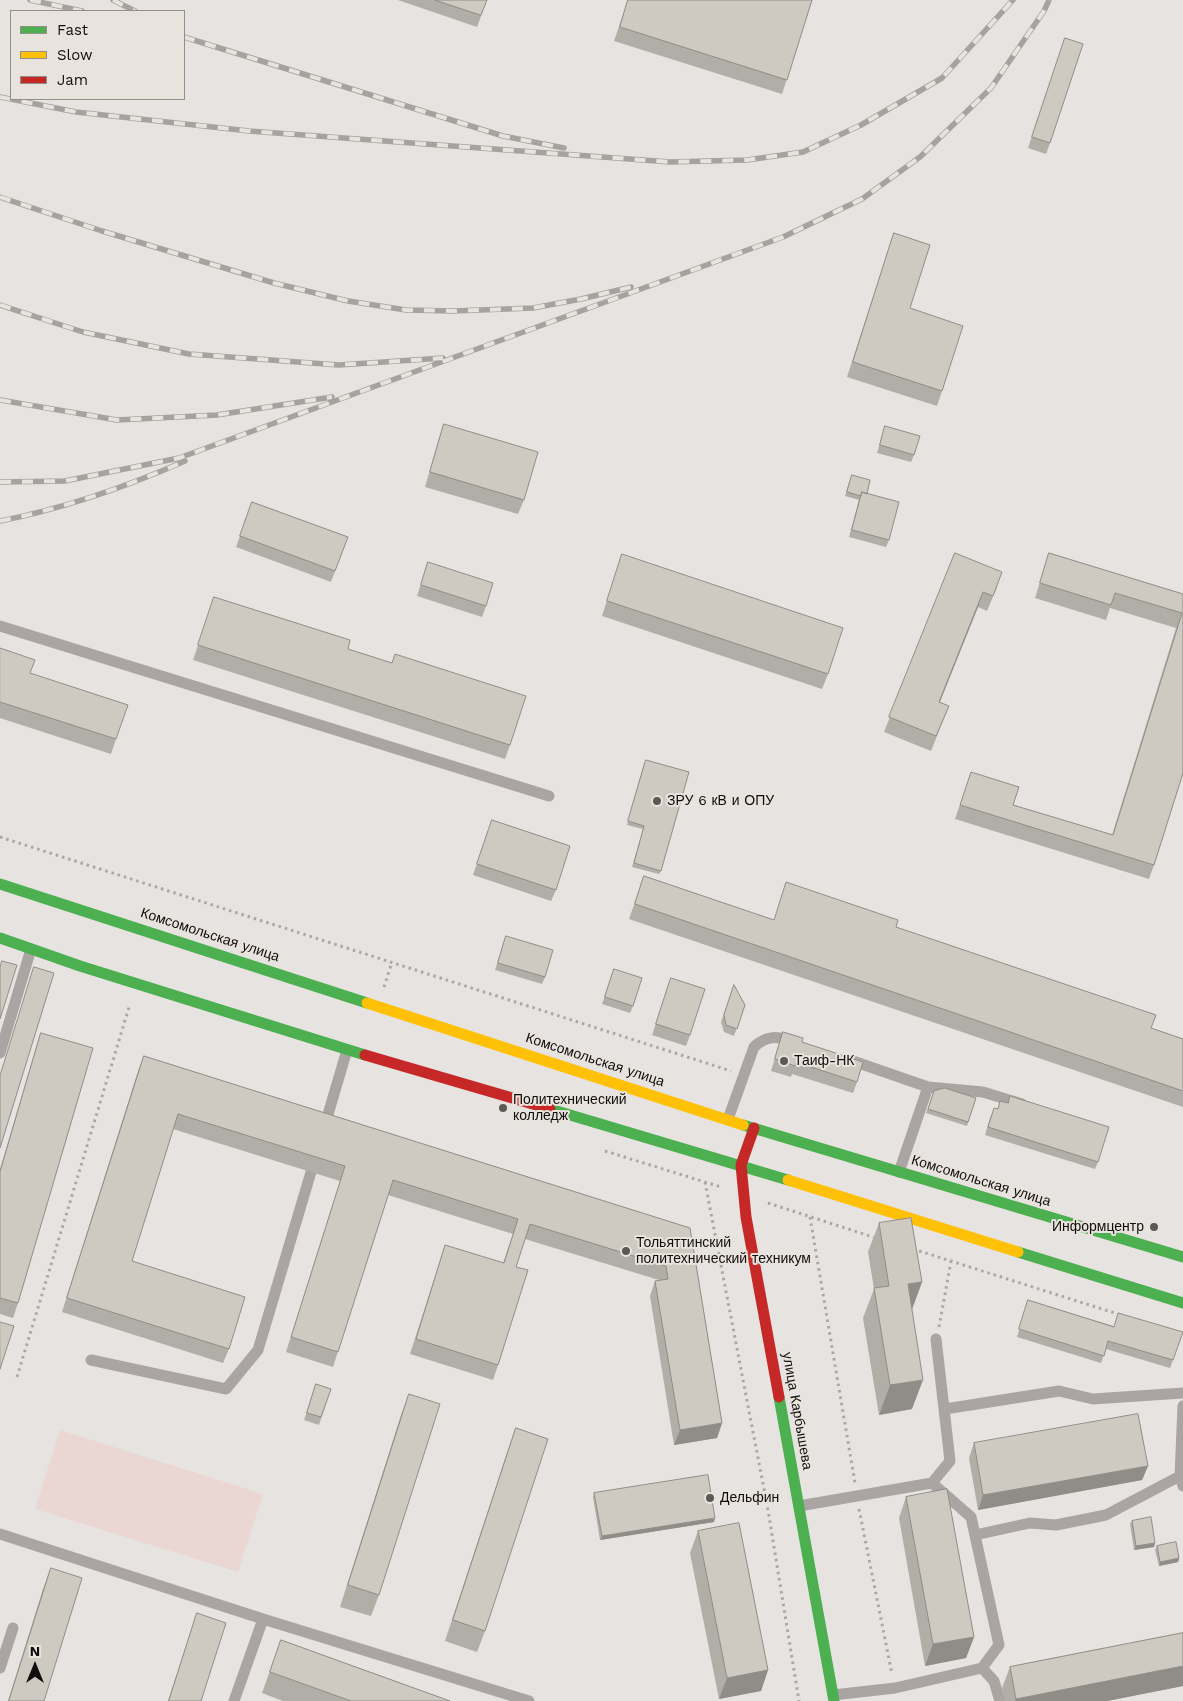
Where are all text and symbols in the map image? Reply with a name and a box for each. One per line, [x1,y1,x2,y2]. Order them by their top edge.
legend [10,10,185,100]
text: Fast [57,21,88,39]
text: Slow [57,46,93,64]
text: Jam [57,71,88,89]
place label: ЗРУ 6 кВ и ОПУ [667,793,774,809]
marker: ЗРУ 6 кВ и ОПУ [651,795,663,807]
street label: Комсомольская улица [138,905,282,965]
street label: Комсомольская улица [523,1030,667,1090]
place label: Таиф-НК [794,1053,854,1069]
marker: Таиф-НК [778,1055,790,1067]
place label: Политехнический колледж [513,1092,627,1124]
marker: Политехнический колледж [497,1102,509,1114]
street label: Комсомольская улица [909,1152,1053,1210]
place label: Информцентр [1052,1219,1144,1235]
marker: Информцентр [1148,1221,1160,1233]
place label: Тольяттинский политехнический техникум [636,1235,811,1268]
marker: Тольяттинский политехнический техникум [620,1245,632,1257]
street label: улица Карбышева [778,1351,816,1471]
place label: Дельфин [720,1490,779,1506]
marker: Дельфин [704,1492,716,1504]
north arrow [10,1641,60,1691]
text: N [30,1643,40,1659]

